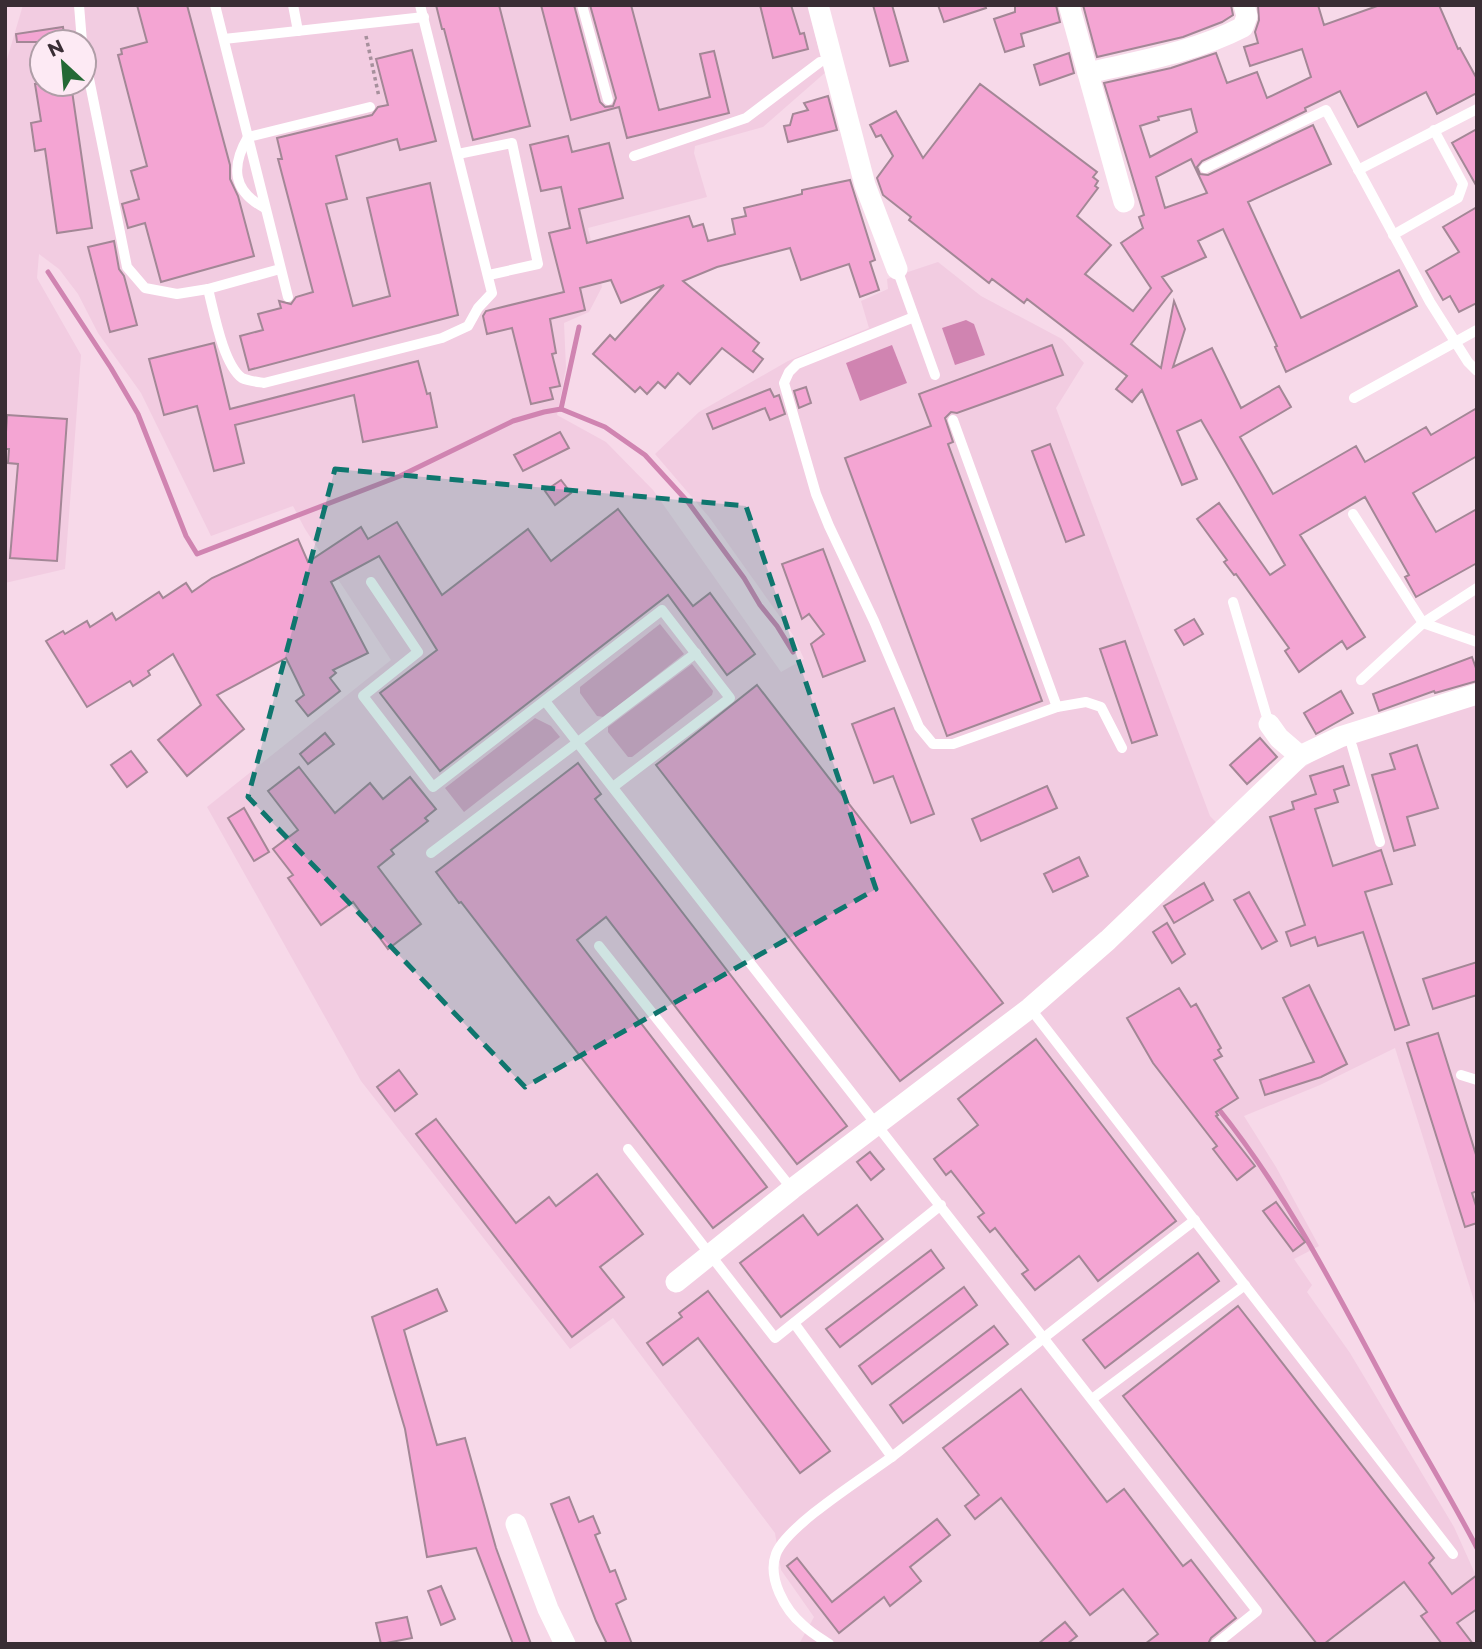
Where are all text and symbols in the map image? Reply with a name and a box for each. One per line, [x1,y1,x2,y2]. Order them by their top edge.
north arrow [28,28,98,98]
text: N [44,34,68,62]

